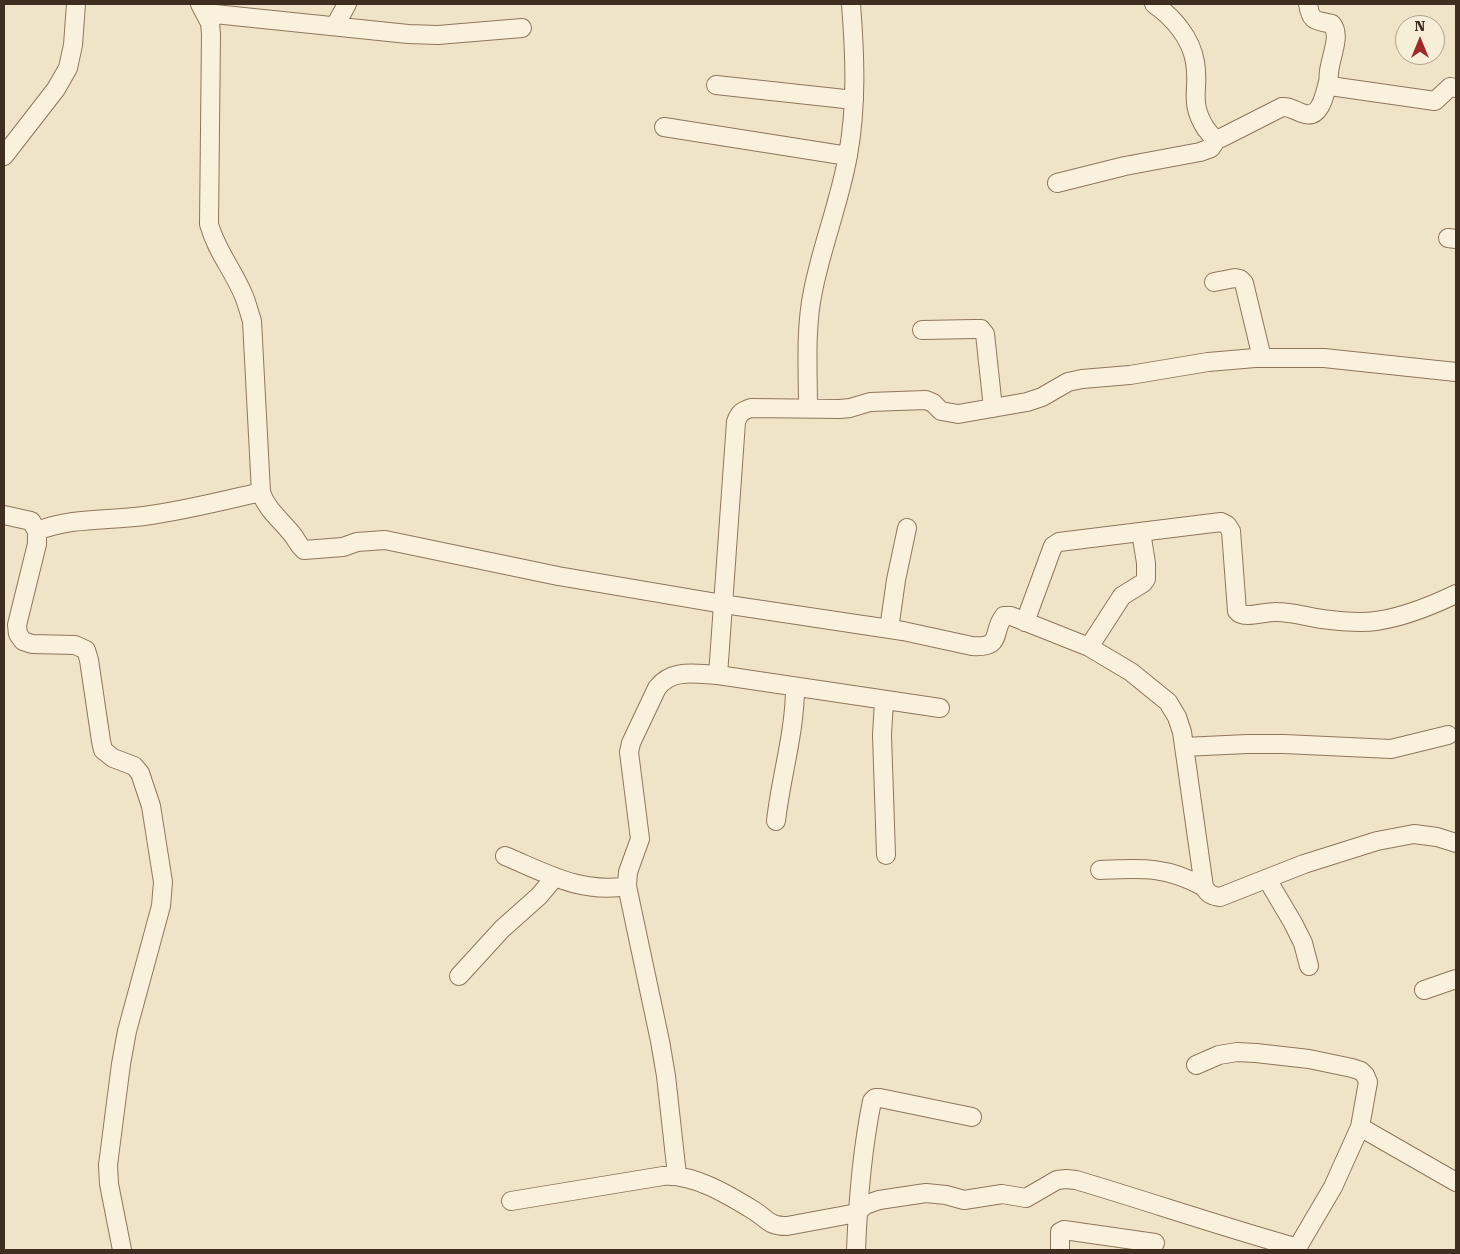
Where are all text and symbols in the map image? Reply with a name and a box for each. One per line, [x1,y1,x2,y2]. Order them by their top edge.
north arrow [1395,15,1445,65]
text: N [1415,18,1425,34]

